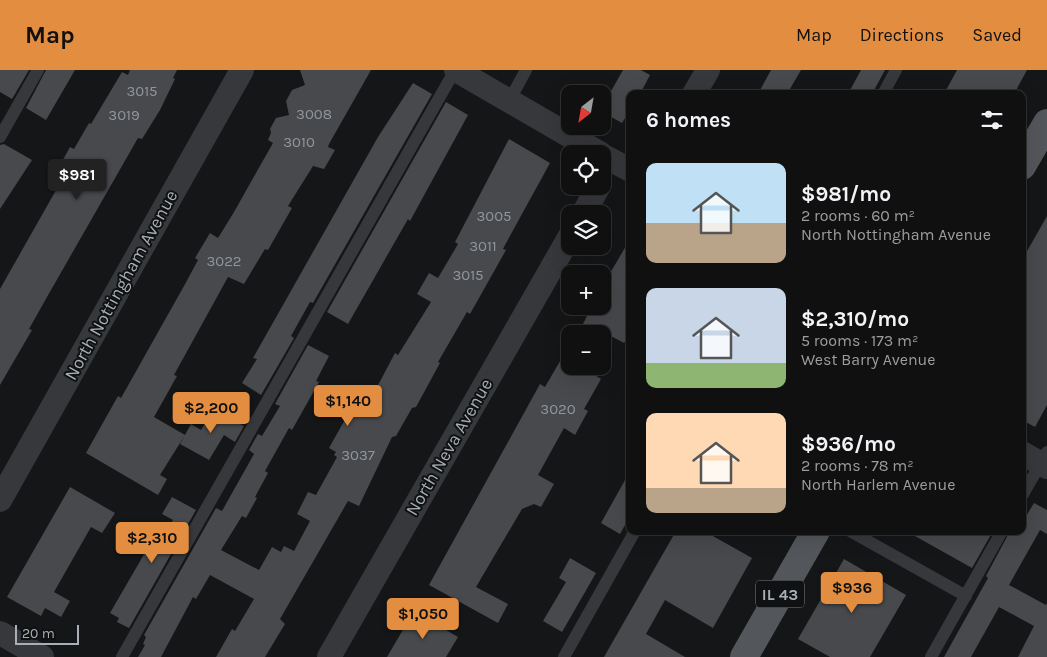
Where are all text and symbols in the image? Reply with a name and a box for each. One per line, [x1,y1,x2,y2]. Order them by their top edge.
text: Map [25,21,75,49]
text: Map [796,24,832,46]
text: Directions [860,24,944,46]
text: Saved [972,24,1022,46]
house number: 3015 [126,82,158,100]
north arrow [561,85,611,135]
map controls [561,85,611,375]
house number: 3008 [296,105,332,123]
house number: 3019 [108,106,140,124]
icon: filters [978,106,1006,134]
text: 6 homes [646,108,731,132]
house number: 3010 [283,133,315,151]
button: locate [561,145,611,195]
pin: $981 [47,158,107,201]
text: $981 [59,165,95,184]
text: $981/mo [801,182,891,206]
icon: home [686,183,746,243]
street label: North Nottingham Avenue [60,186,182,384]
button: layers [561,205,611,255]
text: 2 rooms · 60 m² [801,206,915,225]
house number: 3005 [476,207,512,225]
text: North Nottingham Avenue [801,225,991,244]
house number: 3011 [469,237,497,255]
house number: 3022 [206,252,242,270]
button: + [561,265,611,315]
house number: 3015 [452,266,484,284]
text: $2,310/mo [801,307,909,331]
icon: home [686,308,746,368]
button: − [561,325,611,375]
text: 5 rooms · 173 m² [801,331,918,350]
text: West Barry Avenue [801,350,935,369]
street label: North Neva Avenue [401,375,497,519]
pin: $1,140 [307,384,389,427]
text: $1,140 [325,391,371,410]
pin: $2,200 [170,392,252,434]
text: $2,200 [184,398,238,417]
house number: 3020 [540,400,576,418]
text: $936/mo [801,432,896,456]
icon: home [686,433,746,493]
house number: 3037 [341,446,375,464]
text: 2 rooms · 78 m² [801,456,914,475]
text: North Harlem Avenue [801,475,955,494]
pin: $2,310 [111,522,193,564]
text: $2,310 [127,528,177,547]
pin: $936 [822,572,882,614]
text: $936 [832,578,872,597]
road number: IL 43 [756,580,804,608]
pin: $1,050 [382,598,464,640]
text: $1,050 [398,604,448,623]
scale bar [15,622,79,645]
text: 20 m [22,625,55,642]

